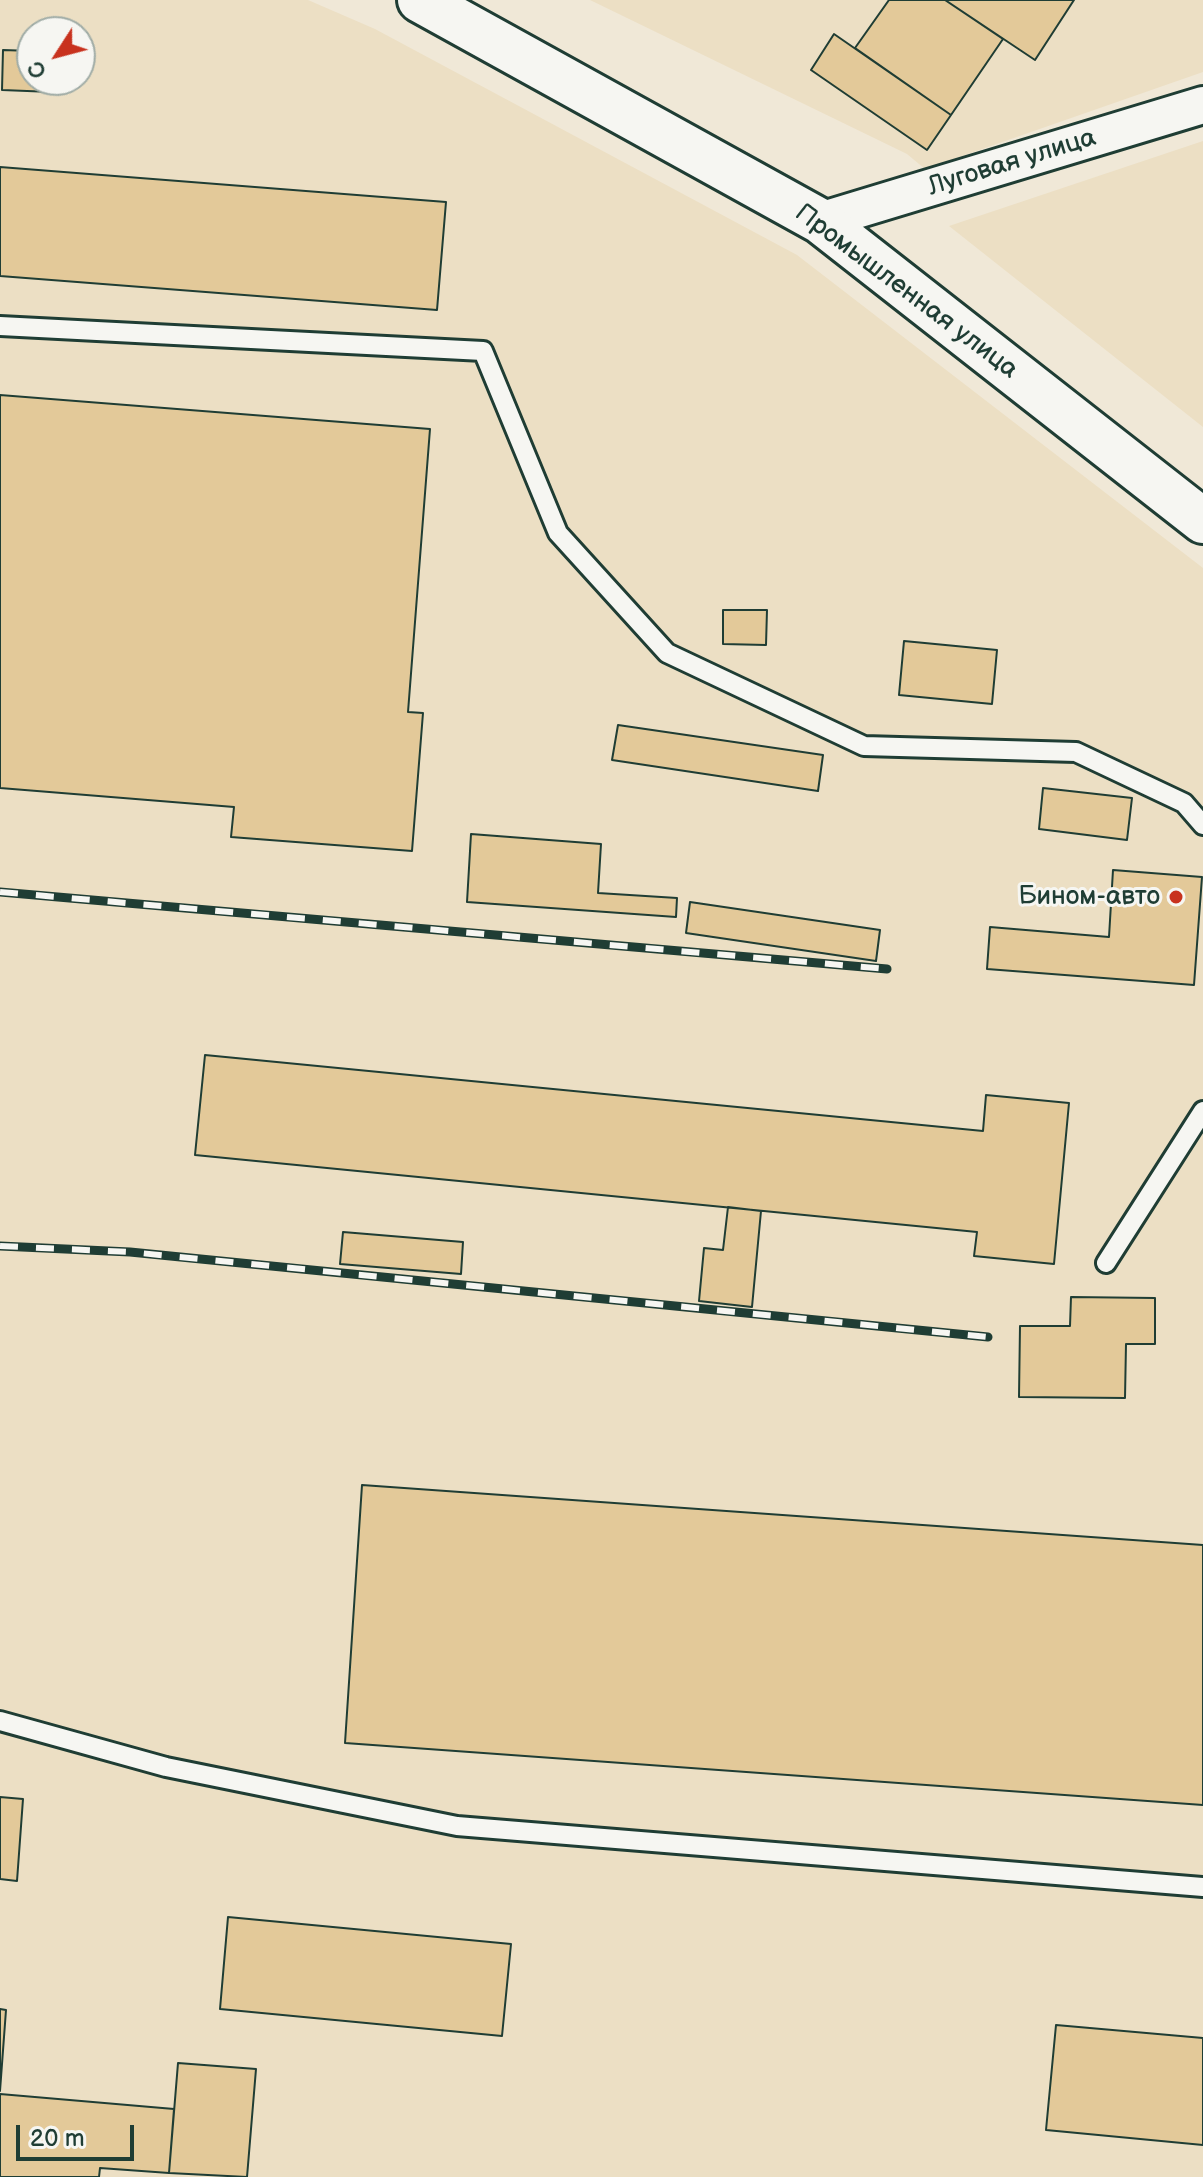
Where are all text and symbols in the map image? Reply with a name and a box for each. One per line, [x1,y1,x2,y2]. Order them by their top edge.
north arrow [16,16,96,96]
text: С [22,55,53,83]
street label: Луговая улица [924,123,1100,203]
street label: Промышленная улица [788,198,1024,386]
place label: Бином-авто [1018,881,1160,913]
marker: Бином-авто [1167,888,1185,906]
scale bar [20,2109,138,2159]
text: 20 m [30,2124,85,2153]

